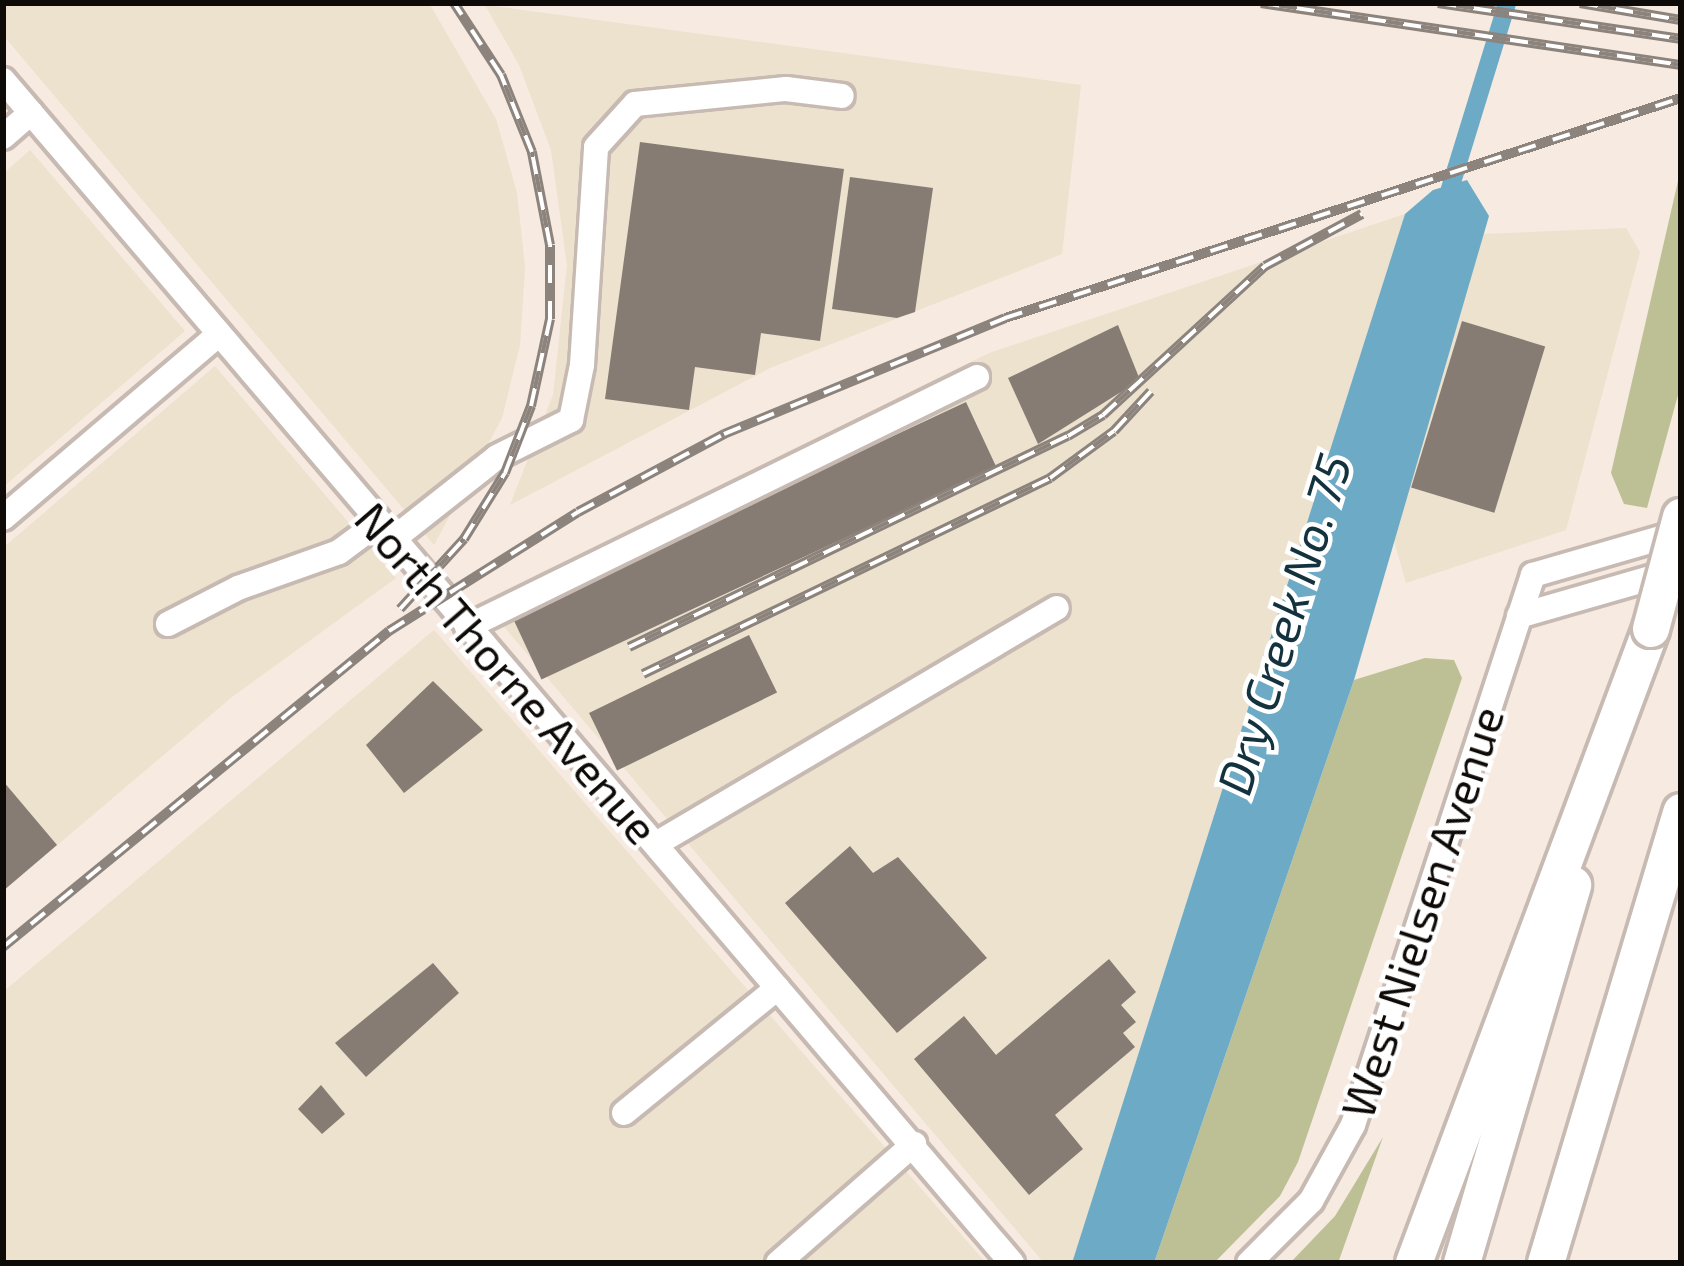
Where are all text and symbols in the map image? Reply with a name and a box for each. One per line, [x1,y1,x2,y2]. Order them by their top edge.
water label: Dry Creek No. 75 [1204,447,1362,801]
street label: North Thorne Avenue [344,491,670,855]
street label: West Nielsen Avenue [1330,699,1514,1125]

